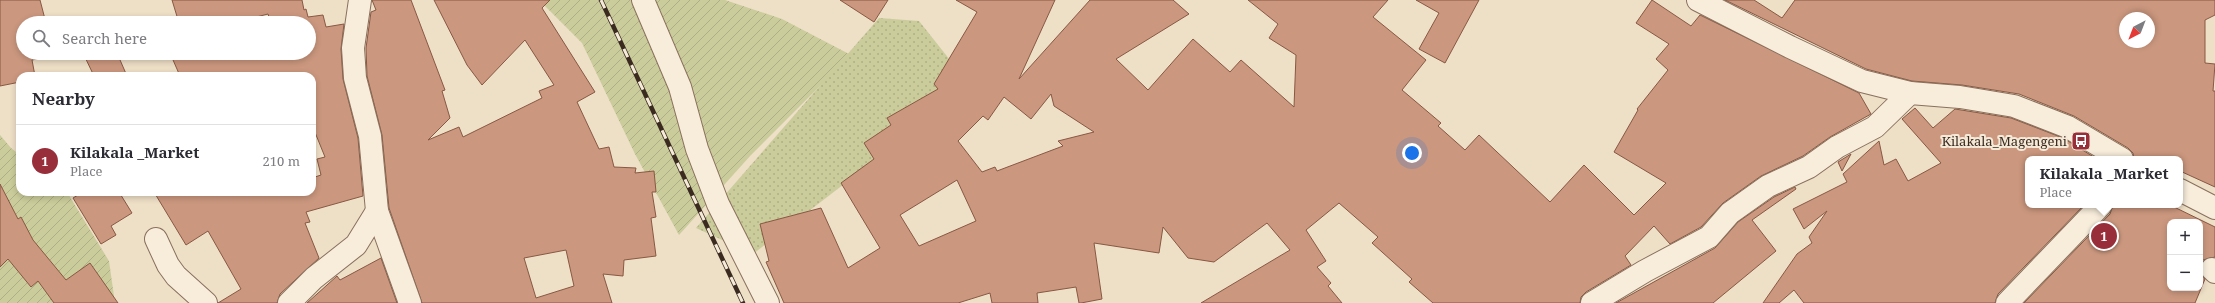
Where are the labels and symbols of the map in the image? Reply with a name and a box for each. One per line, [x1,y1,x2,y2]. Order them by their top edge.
north arrow [2119,12,2155,48]
bus stop icon: Kilakala_Magengeni [2070,130,2092,152]
place label: Kilakala_Magengeni [1942,132,2067,150]
your location [1402,143,1422,163]
pin: 1 [2091,221,2117,251]

